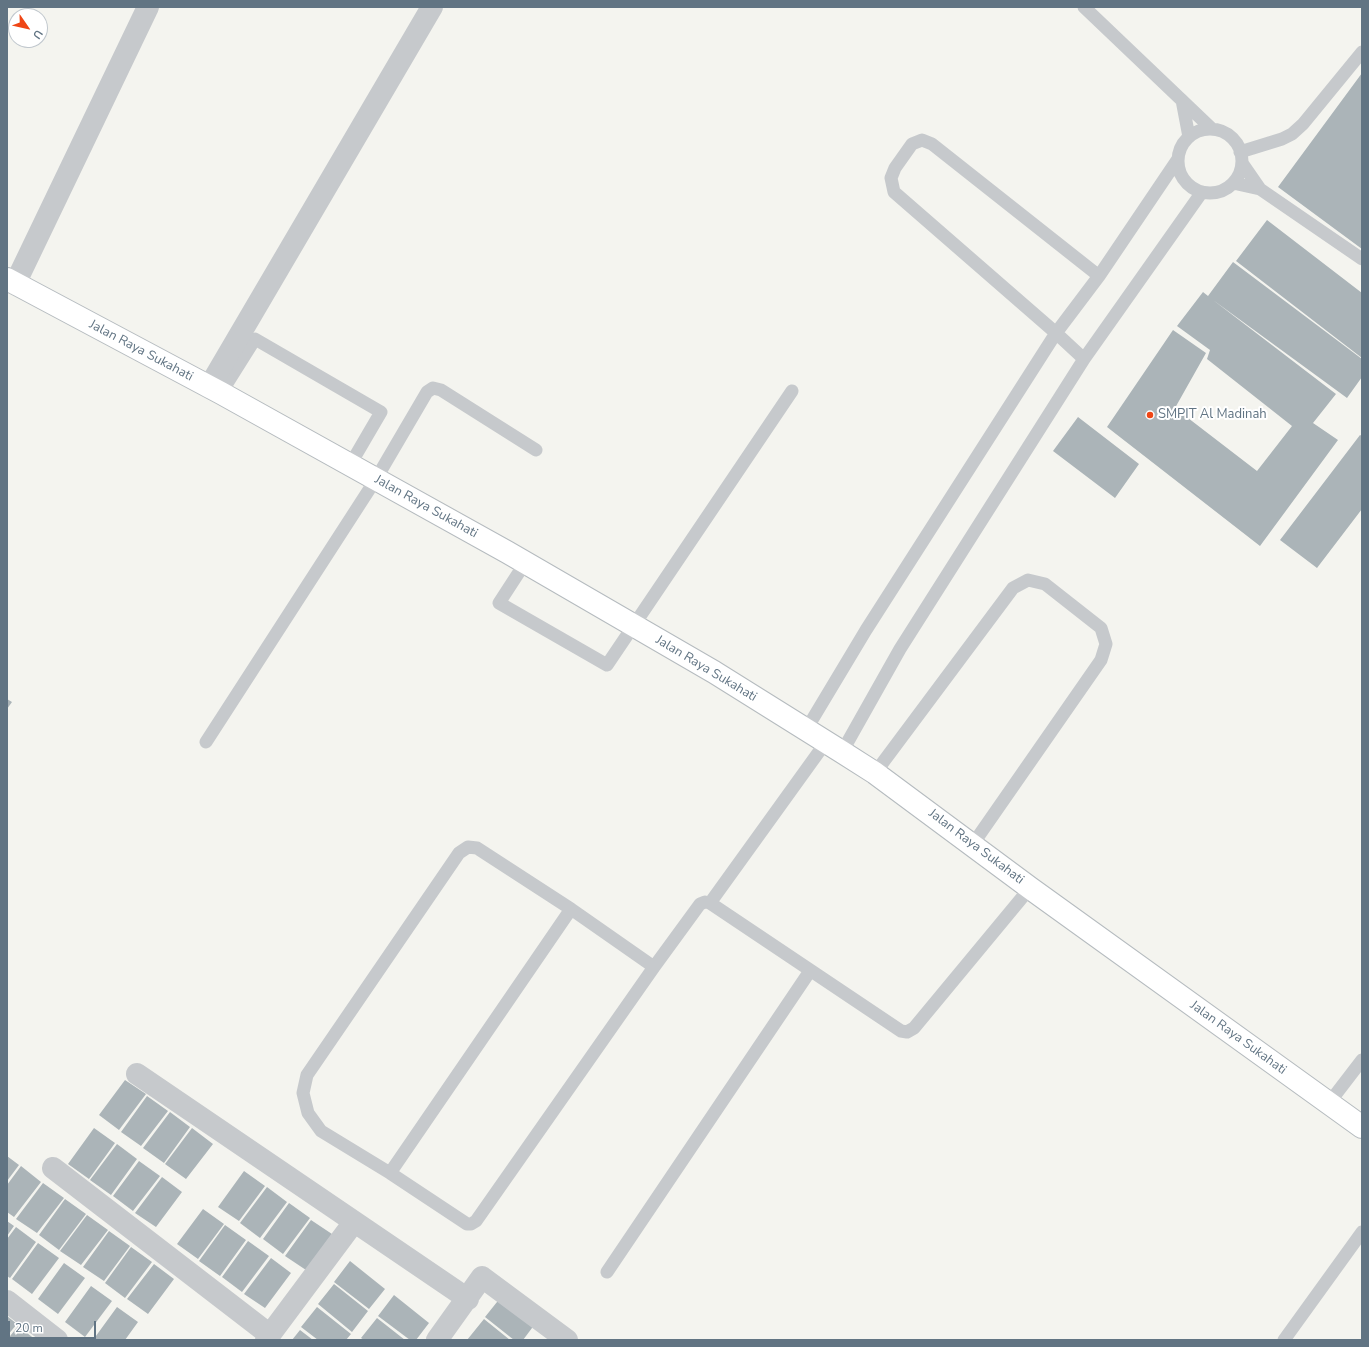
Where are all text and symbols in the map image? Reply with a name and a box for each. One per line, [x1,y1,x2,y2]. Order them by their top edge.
north arrow [8,8,48,48]
text: U [29,27,46,42]
street label: Jalan Raya Sukahati [86,317,196,385]
place label: SMPIT Al Madinah [1158,407,1267,423]
marker: SMPIT Al Madinah [1145,410,1155,420]
street label: Jalan Raya Sukahati [372,472,480,542]
street label: Jalan Raya Sukahati [653,633,759,705]
street label: Jalan Raya Sukahati [925,806,1027,888]
street label: Jalan Raya Sukahati [1187,998,1289,1078]
scale bar [10,1313,98,1339]
text: 20 m [15,1320,43,1336]

